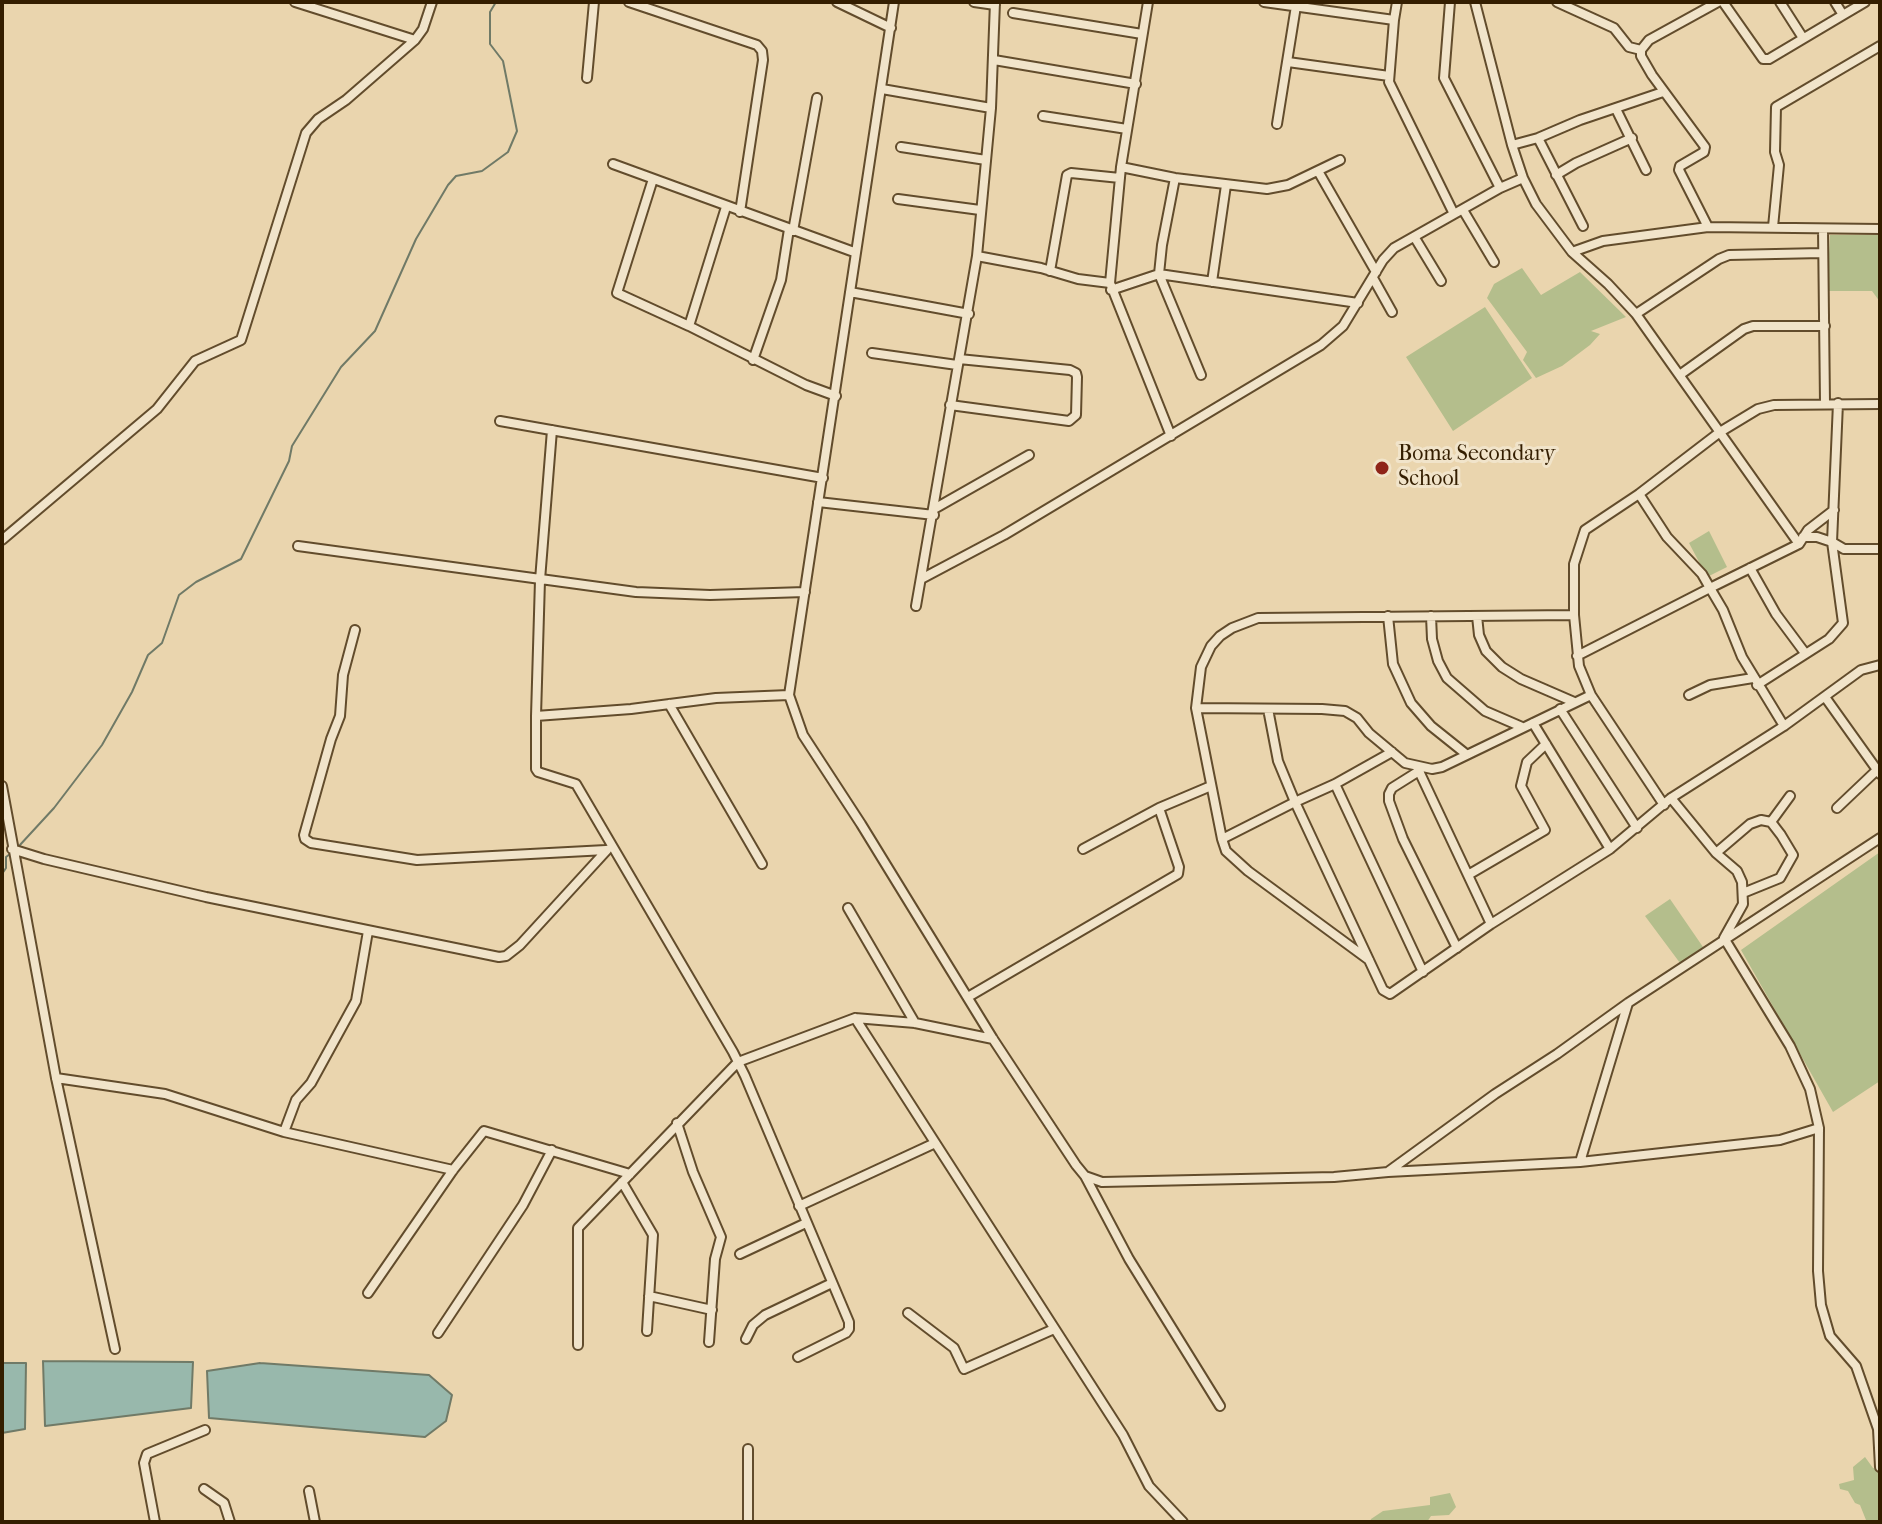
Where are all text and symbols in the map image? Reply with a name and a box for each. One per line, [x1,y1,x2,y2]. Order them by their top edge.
place label: Boma Secondary School [1398,442,1555,494]
marker: Boma Secondary School [1373,459,1391,477]

